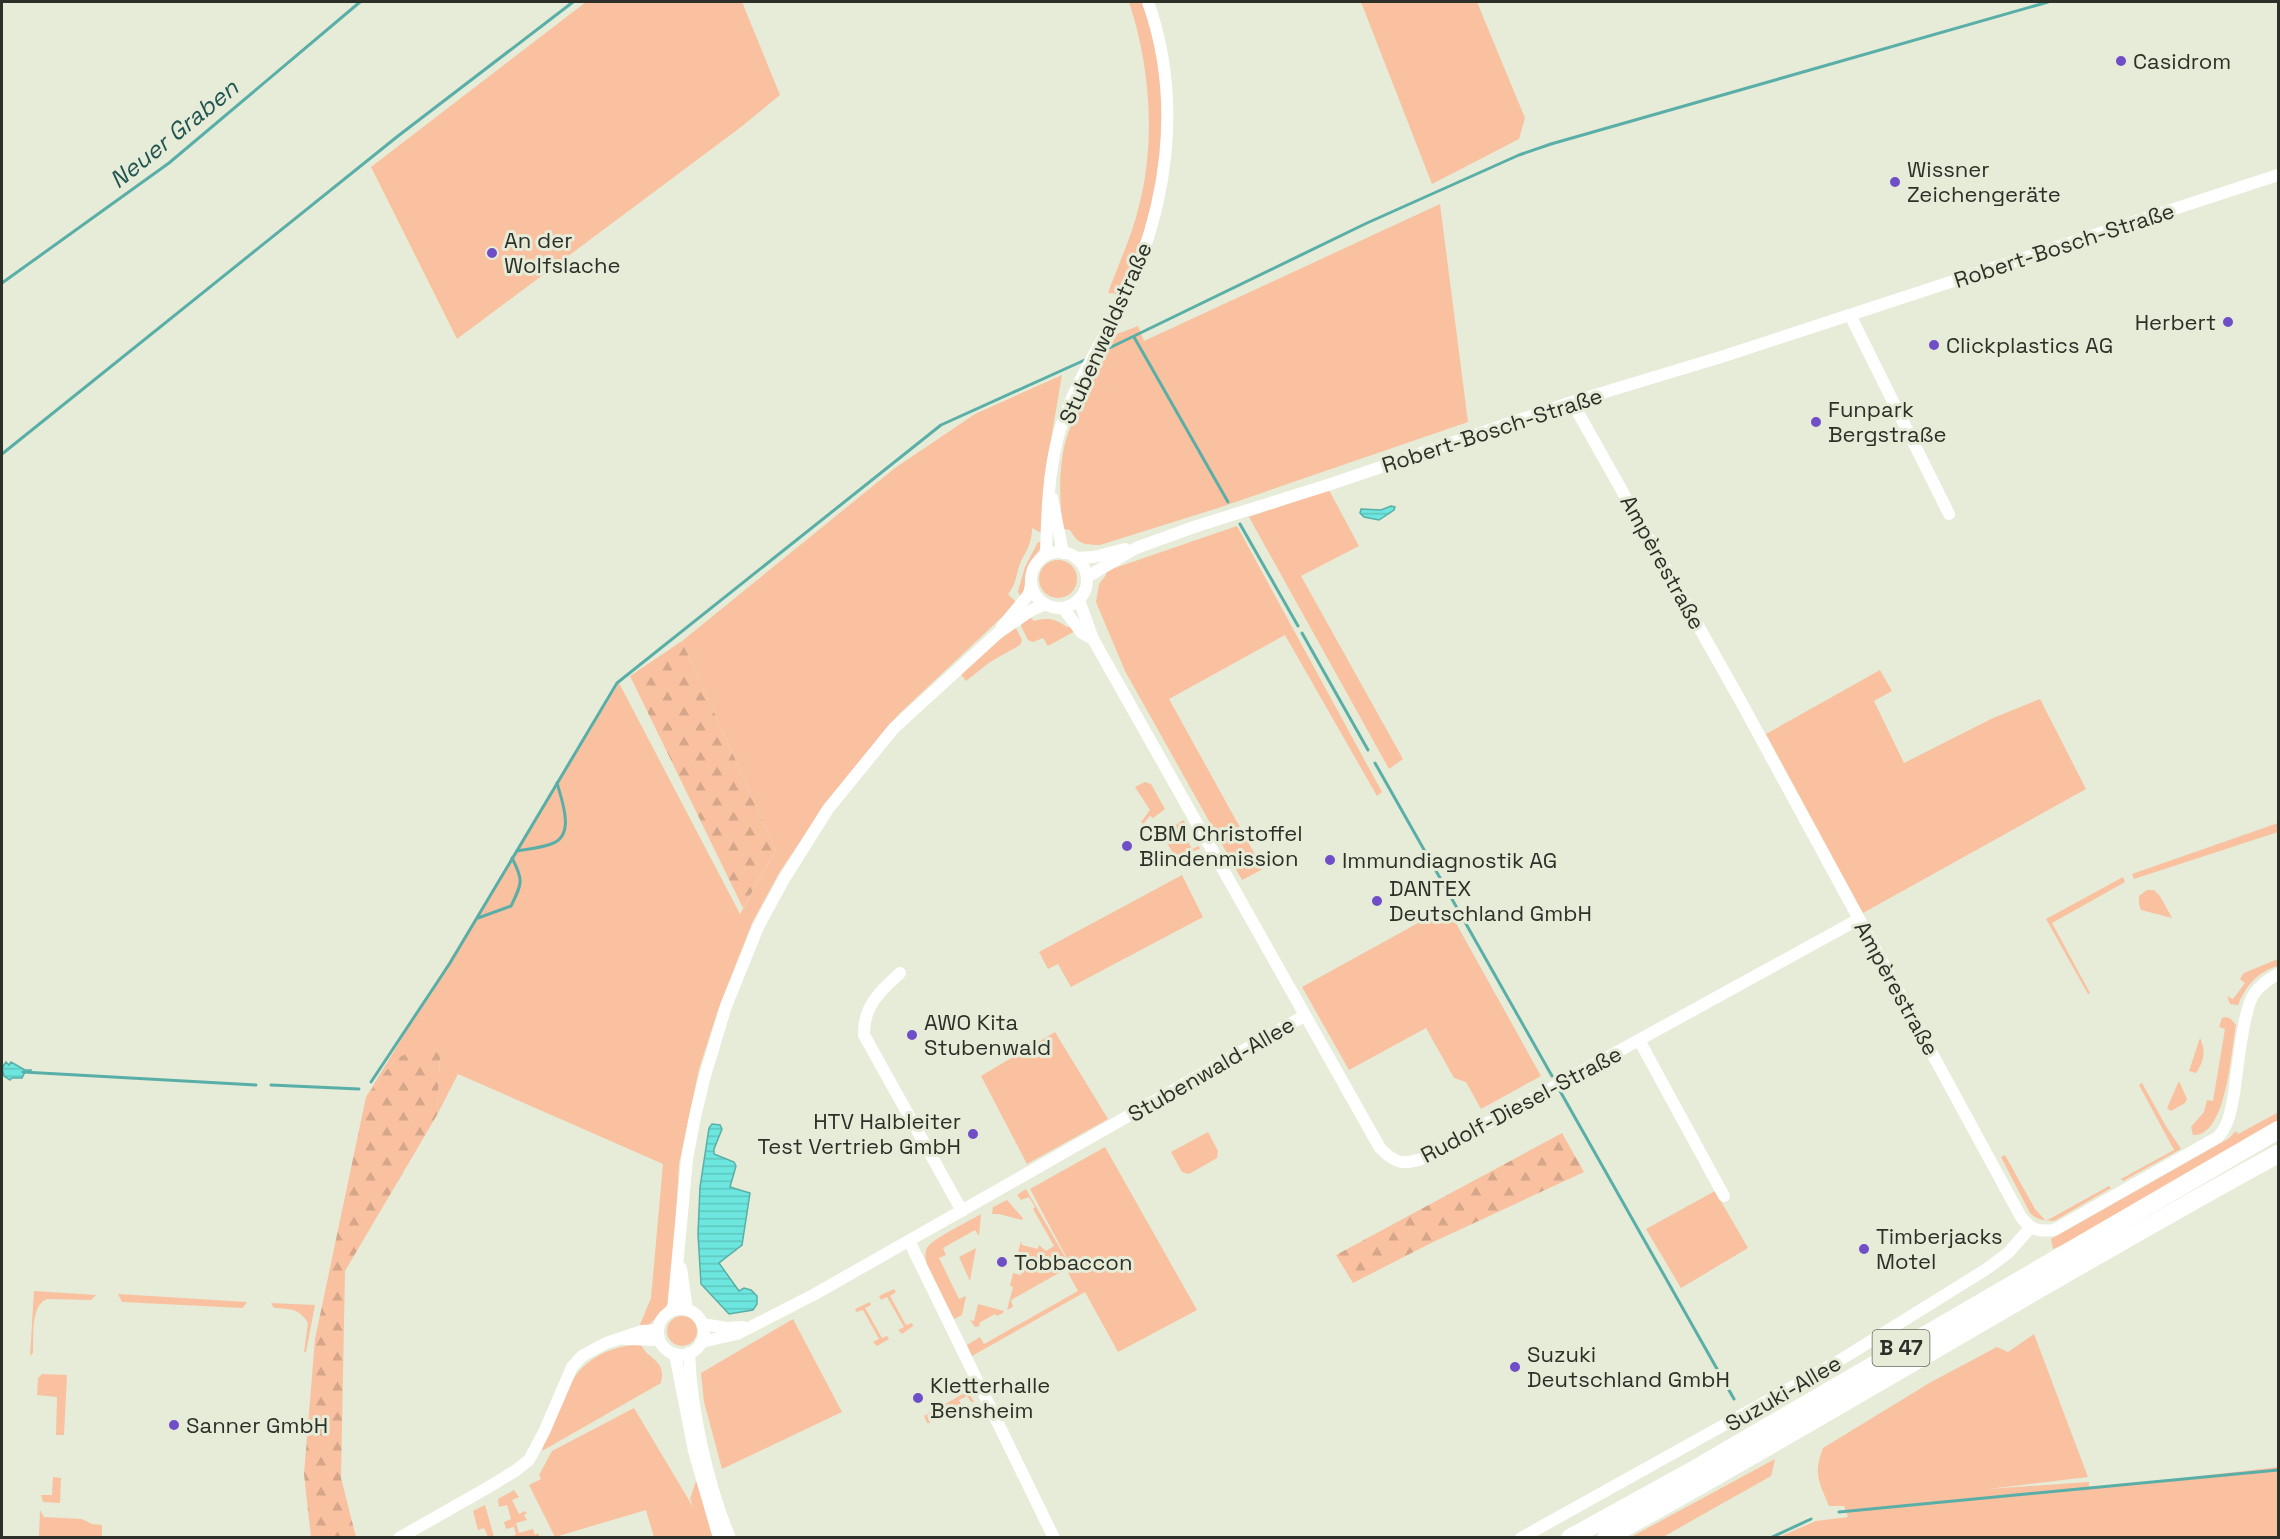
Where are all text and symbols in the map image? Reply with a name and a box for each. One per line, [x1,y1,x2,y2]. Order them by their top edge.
place label: Casidrom [2133,47,2231,75]
marker: Casidrom [2114,54,2128,68]
water label: Neuer Graben [103,71,245,195]
place label: Wissner Zeichengeräte [1907,155,2061,208]
marker: Wissner Zeichengeräte [1888,175,1902,189]
street label: Robert-Bosch-Straße [1950,196,2178,294]
place label: An der Wolfslache [504,226,621,279]
street label: Stubenwaldstraße [1052,238,1158,428]
marker: An der Wolfslache [485,246,499,260]
place label: Herbert [2135,308,2216,336]
marker: Herbert [2221,315,2235,329]
place label: Clickplastics AG [1946,331,2113,359]
marker: Clickplastics AG [1927,338,1941,352]
street label: Robert-Bosch-Straße [1378,381,1606,479]
place label: Funpark Bergstraße [1828,395,1946,448]
marker: Funpark Bergstraße [1809,415,1823,429]
street label: Ampèrestraße [1614,490,1712,634]
place label: CBM Christoffel Blindenmission [1139,819,1303,872]
marker: CBM Christoffel Blindenmission [1120,839,1134,853]
place label: Immundiagnostik AG [1342,846,1557,874]
marker: Immundiagnostik AG [1323,853,1337,867]
place label: DANTEX Deutschland GmbH [1389,874,1592,927]
marker: DANTEX Deutschland GmbH [1370,894,1384,908]
street label: Ampèrestraße [1848,916,1946,1060]
place label: AWO Kita Stubenwald [924,1008,1051,1061]
street label: Stubenwald-Allee [1123,1010,1299,1128]
marker: AWO Kita Stubenwald [905,1028,919,1042]
street label: Rudolf-Diesel-Straße [1416,1039,1626,1169]
place label: HTV Halbleiter Test Vertrieb GmbH [758,1107,961,1160]
marker: HTV Halbleiter Test Vertrieb GmbH [966,1127,980,1141]
place label: Timberjacks Motel [1876,1222,2003,1275]
marker: Timberjacks Motel [1857,1242,1871,1256]
place label: Tobbaccon [1014,1248,1132,1276]
marker: Tobbaccon [995,1255,1009,1269]
road number: B 47 [1872,1330,1930,1366]
place label: Suzuki Deutschland GmbH [1527,1340,1730,1393]
street label: Suzuki-Allee [1720,1348,1846,1438]
marker: Suzuki Deutschland GmbH [1508,1360,1522,1374]
place label: Kletterhalle Bensheim [930,1371,1050,1424]
marker: Kletterhalle Bensheim [911,1391,925,1405]
place label: Sanner GmbH [186,1411,328,1439]
marker: Sanner GmbH [167,1418,181,1432]

